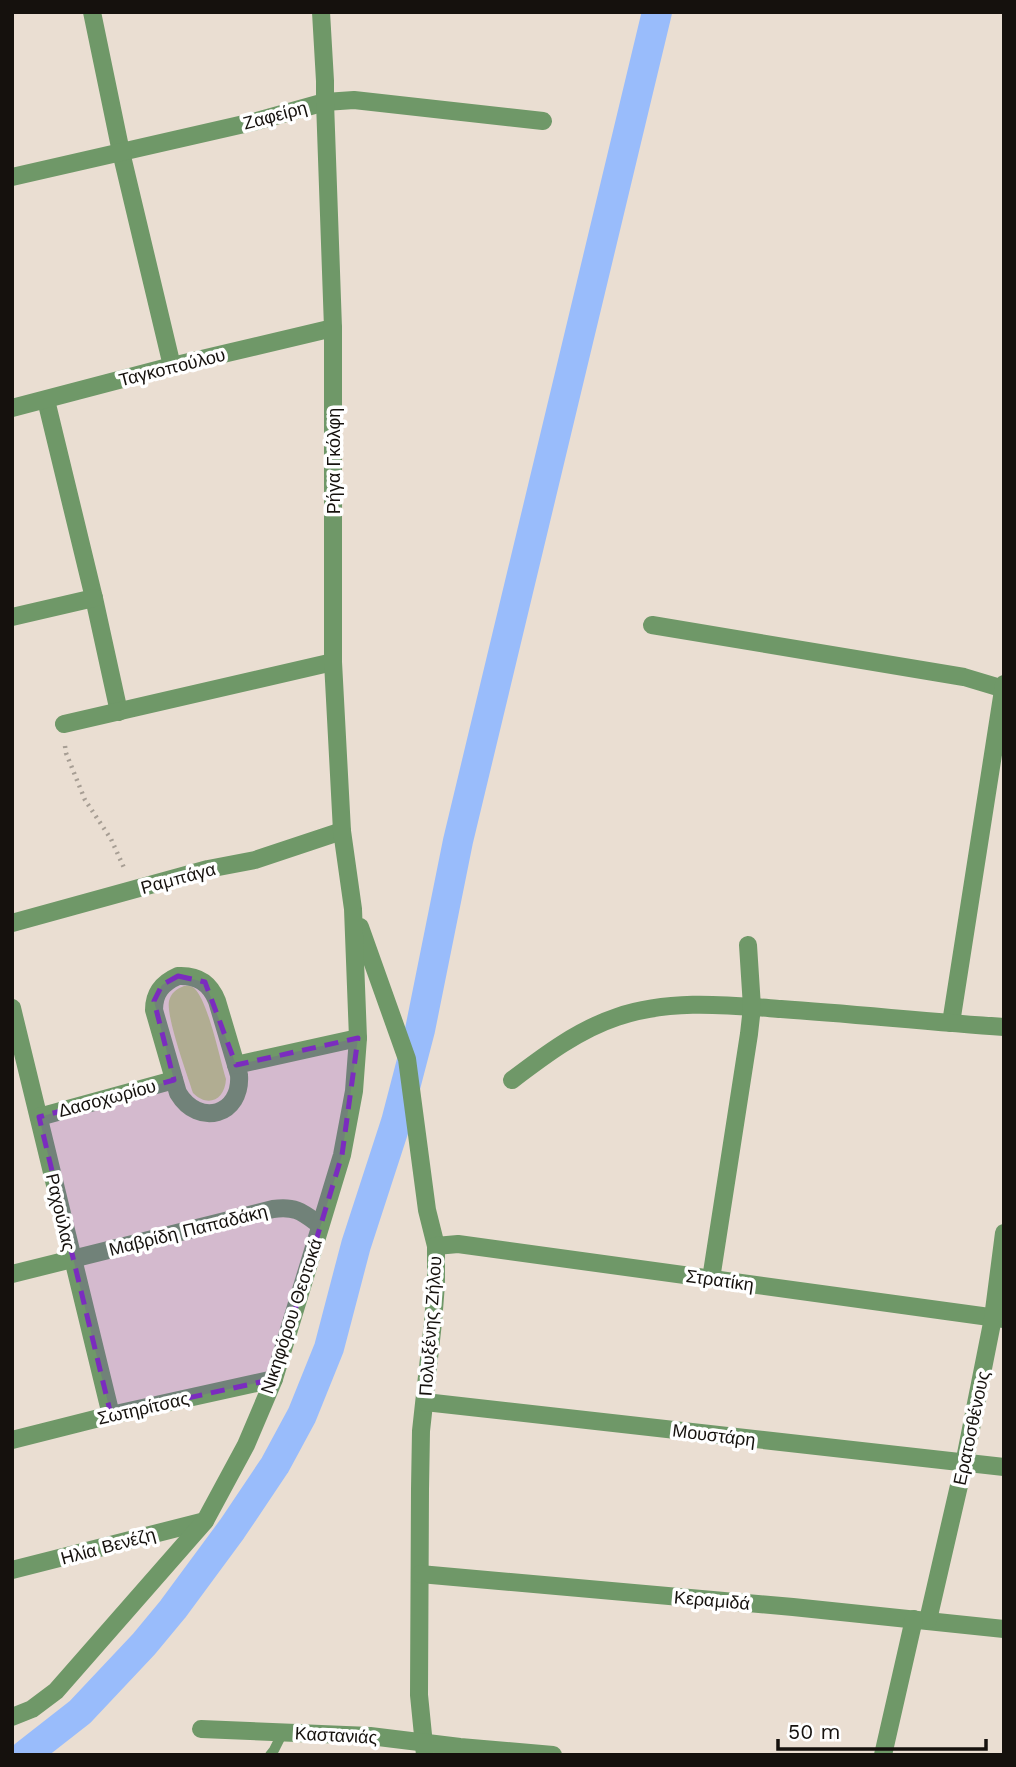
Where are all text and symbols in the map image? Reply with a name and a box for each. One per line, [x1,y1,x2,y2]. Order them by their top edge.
street label: Ζαφείρη [241,96,309,134]
street label: Ταγκοπούλου [117,344,227,390]
street label: Ρήγα Γκόλφη [323,408,344,514]
street label: Ραμπάγα [138,858,218,898]
street label: Δασοχωρίου [56,1075,158,1121]
street label: Ραχούλας [42,1171,80,1253]
street label: Μαβρίδη Παπαδάκη [107,1200,269,1260]
street label: Νικηφόρου Θεοτοκά [256,1236,326,1396]
street label: Πολυξένης Ζήλου [415,1255,445,1397]
street label: Στρατίκη [685,1265,755,1295]
street label: Ερατοσθένους [949,1369,993,1487]
street label: Σωτηρίτσας [95,1387,191,1429]
street label: Μουστάρη [671,1419,757,1451]
street label: Ηλία Βενέζη [58,1523,158,1569]
street label: Κεραμιδά [673,1586,751,1614]
scale bar [778,1708,986,1752]
text: 50 m [788,1719,840,1744]
street label: Καστανιάς [294,1722,378,1748]

